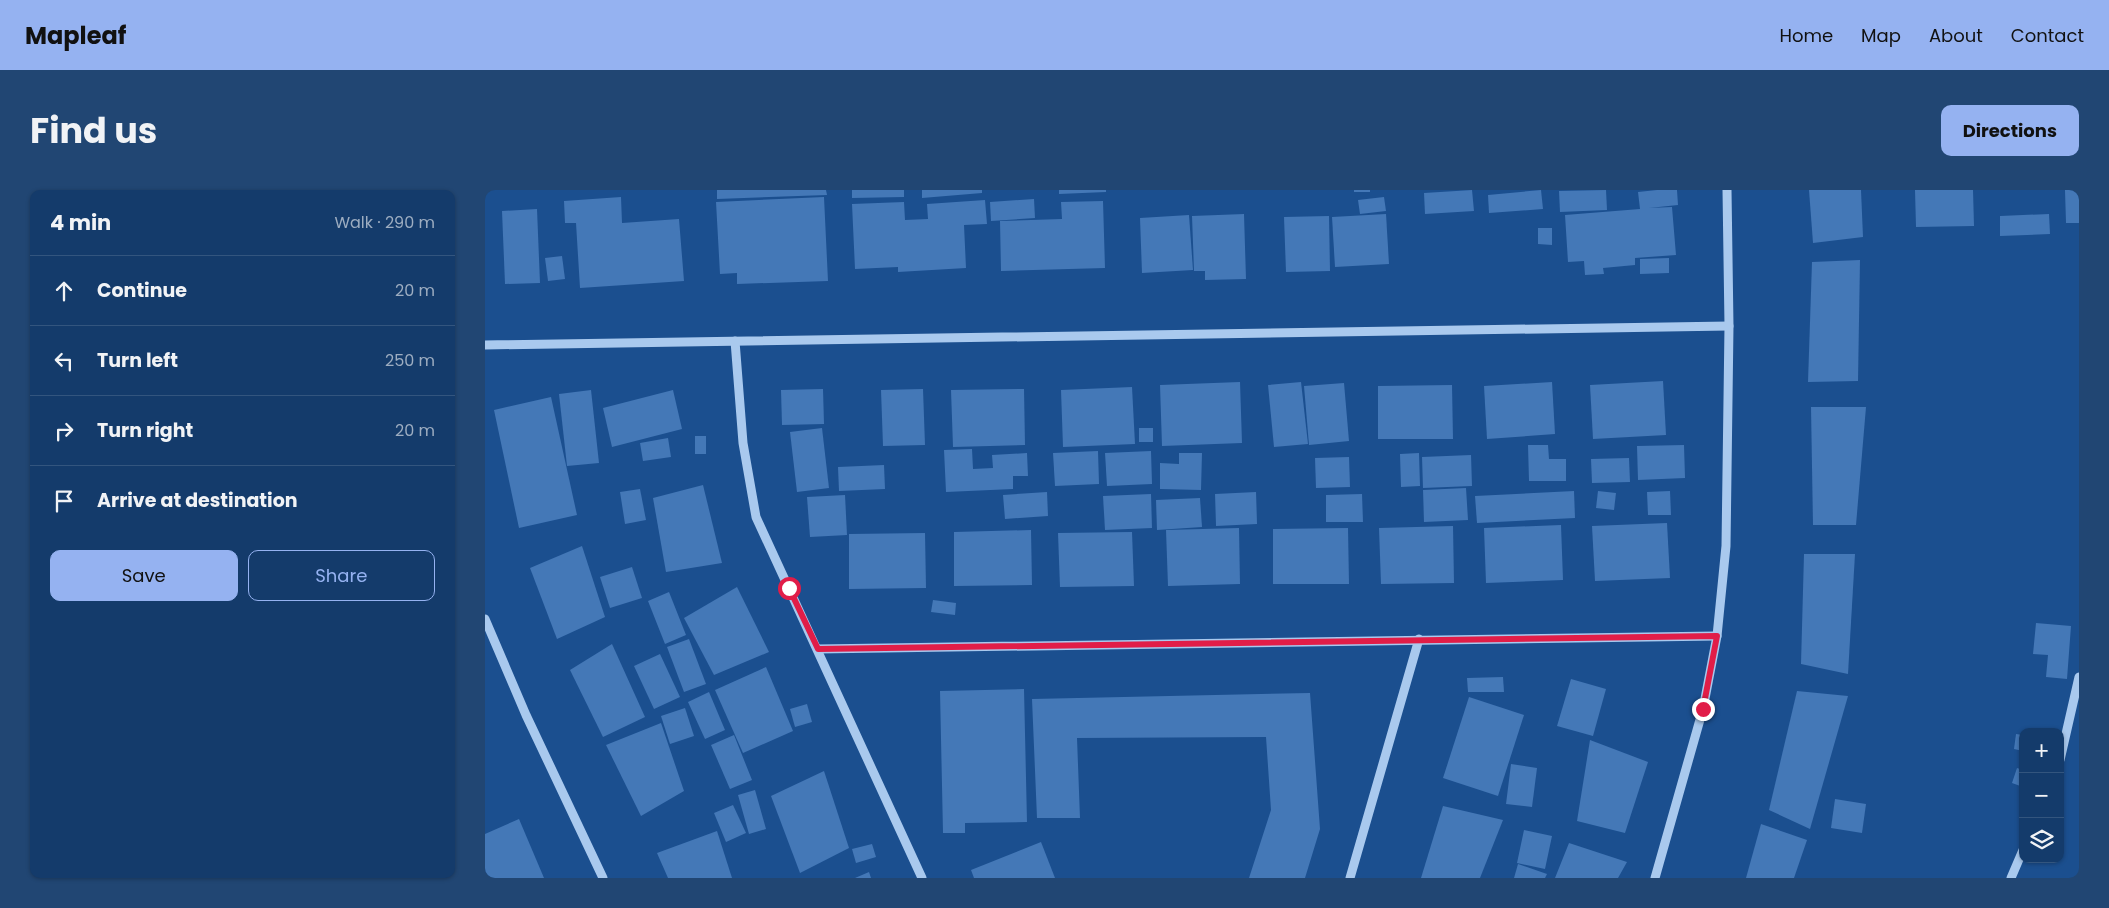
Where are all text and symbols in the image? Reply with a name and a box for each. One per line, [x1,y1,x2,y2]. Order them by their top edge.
text: Mapleaf [25,19,126,52]
text: Home [1779,23,1833,48]
text: Map [1861,23,1901,48]
text: About [1929,23,1983,48]
text: Contact [2011,23,2084,48]
button: Directions [1941,105,2079,156]
text: Find us [30,106,157,155]
text: 4 min [50,208,111,237]
text: Walk · 290 m [334,211,435,234]
icon: ahead [50,277,78,305]
text: Continue [97,277,187,304]
text: 20 m [395,279,435,302]
icon: left [50,347,78,375]
text: Turn left [97,347,178,374]
text: 250 m [385,349,435,372]
icon: right [50,417,78,445]
text: Turn right [97,417,193,444]
text: 20 m [395,419,435,442]
icon: arrive [50,487,78,515]
text: Arrive at destination [97,487,298,514]
button: Save [50,550,238,601]
button: Share [248,550,435,601]
route start [778,577,801,600]
route end [1692,698,1715,721]
map controls [2019,728,2064,863]
button: + [2019,728,2064,773]
button: − [2019,773,2064,818]
button: layers [2019,818,2064,863]

